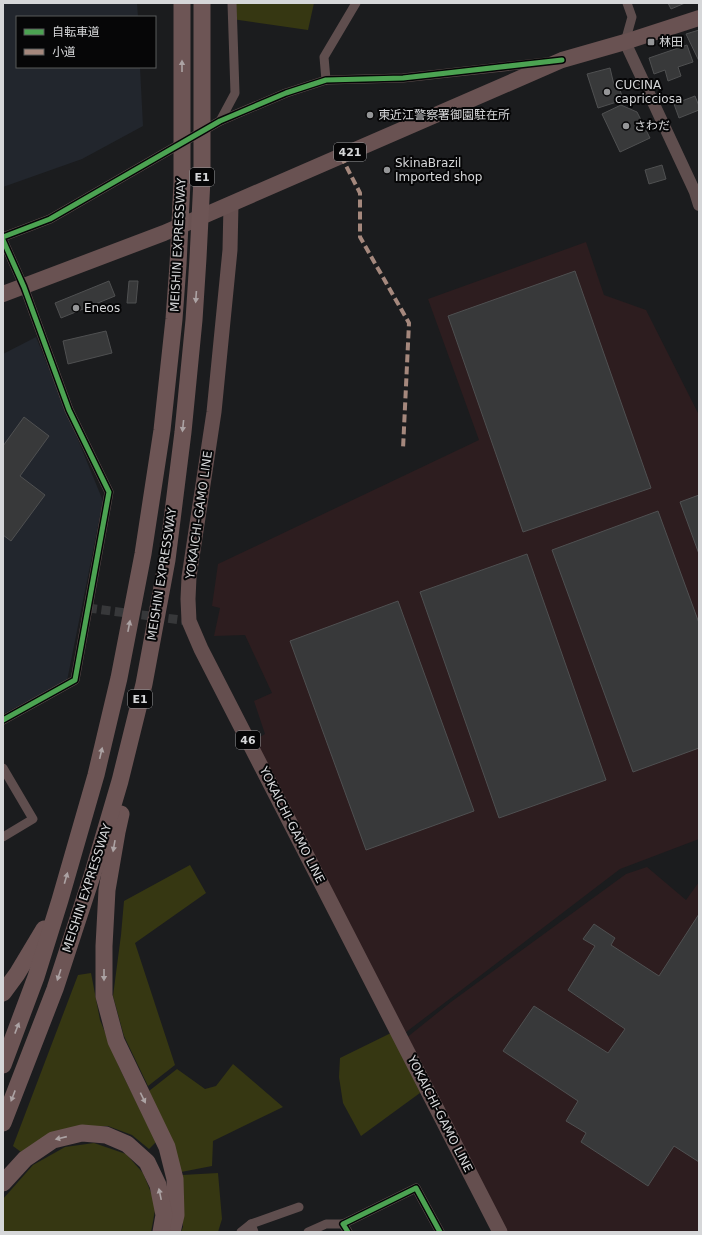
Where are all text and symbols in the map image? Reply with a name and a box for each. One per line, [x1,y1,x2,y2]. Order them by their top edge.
legend [16,16,156,68]
text: 自転車道 [52,25,100,39]
place label: 林田 [659,35,683,49]
marker: 林田 [646,37,656,47]
text: 小道 [52,45,76,59]
one-way arrow [179,59,185,72]
place label: CUCINA capricciosa [615,78,682,106]
marker: CUCINA capricciosa [602,87,612,97]
place label: 東近江警察署御園駐在所 [378,108,510,122]
marker: 東近江警察署御園駐在所 [365,110,375,120]
place label: さわだ [634,119,670,133]
marker: さわだ [621,121,631,131]
road number: 421 [334,143,366,161]
place label: SkinaBrazil Imported shop [395,156,482,184]
marker: SkinaBrazil Imported shop [382,165,392,175]
road number: E1 [190,168,214,186]
street label: MEISHIN EXPRESSWAY [167,177,189,313]
one-way arrow [192,291,199,303]
place label: Eneos [84,301,120,315]
marker: Eneos [71,303,81,313]
one-way arrow [180,420,187,432]
street label: YOKAICHI-GAMO LINE [183,450,215,581]
street label: MEISHIN EXPRESSWAY [145,506,180,642]
one-way arrow [126,620,132,632]
road number: E1 [128,690,152,708]
road number: 46 [236,731,260,749]
one-way arrow [98,747,104,759]
street label: YOKAICHI-GAMO LINE [256,763,328,886]
street label: MEISHIN EXPRESSWAY [60,821,115,954]
one-way arrow [111,840,117,852]
one-way arrow [63,872,69,884]
one-way arrow [56,969,62,981]
one-way arrow [101,969,107,982]
one-way arrow [14,1022,20,1034]
street label: YOKAICHI-GAMO LINE [404,1052,476,1175]
one-way arrow [10,1091,16,1103]
one-way arrow [140,1092,146,1103]
one-way arrow [55,1136,67,1142]
one-way arrow [156,1188,162,1200]

